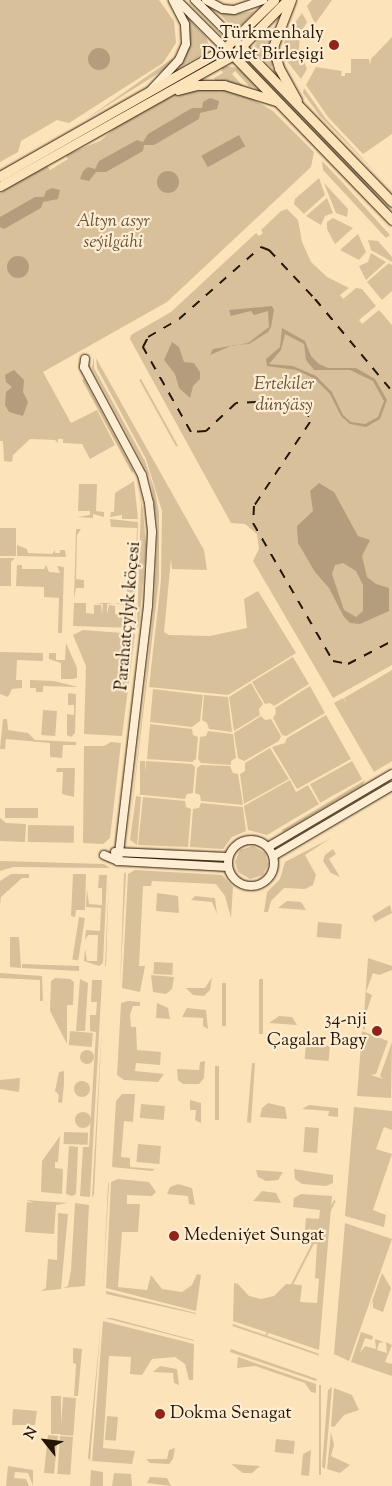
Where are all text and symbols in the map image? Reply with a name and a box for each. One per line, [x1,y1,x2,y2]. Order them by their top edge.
place label: Türkmenhaly Döwlet Birleşigi [202,24,324,66]
marker: Türkmenhaly Döwlet Birleşigi [328,39,340,51]
park label: Altyn asyr seýilgähi [76,212,150,254]
park label: Ertekiler dünýäsy [254,375,314,418]
street label: Parahatçylyk köçesi [112,540,146,692]
place label: 34-nji Çagalar Bagy [267,1010,367,1052]
marker: 34-nji Çagalar Bagy [371,1025,383,1037]
place label: Medeniýet Sungat [184,1225,324,1247]
marker: Medeniýet Sungat [168,1230,180,1242]
place label: Dokma Senagat [170,1403,292,1425]
marker: Dokma Senagat [154,1408,166,1420]
north arrow [20,1416,70,1466]
text: N [20,1424,43,1443]

